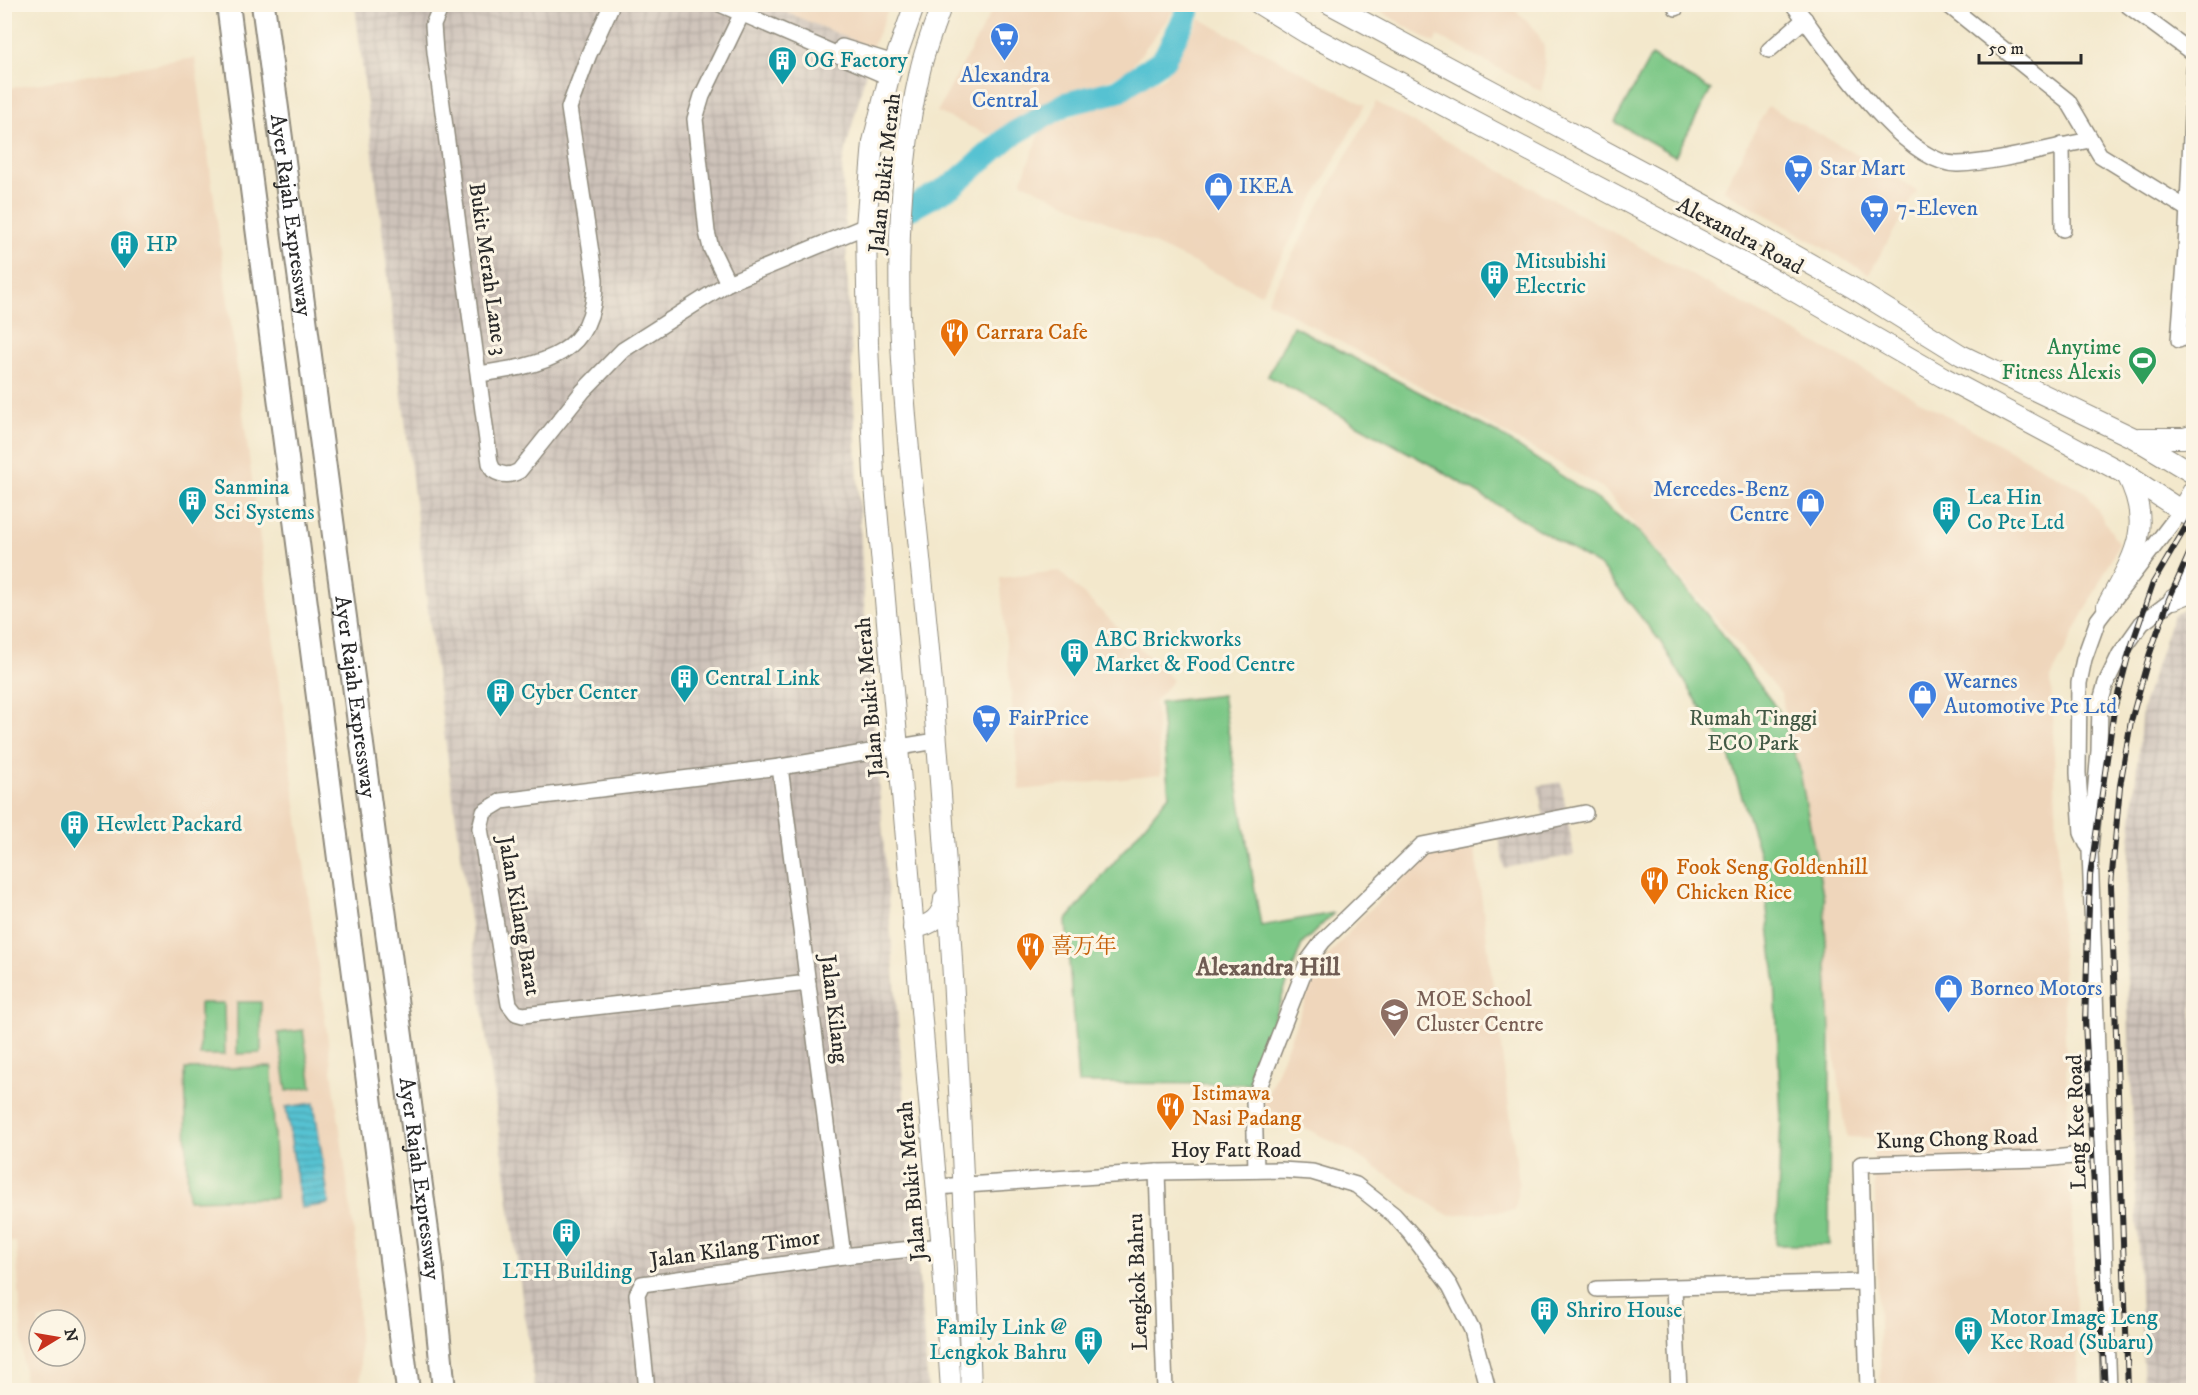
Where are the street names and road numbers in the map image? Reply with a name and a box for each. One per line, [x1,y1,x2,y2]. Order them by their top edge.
street label: Jalan Bukit Merah [863,91,907,256]
street label: Ayer Rajah Expressway [264,112,318,319]
street label: Bukit Merah Lane 3 [463,181,513,357]
street label: Alexandra Road [1672,191,1808,281]
street label: Ayer Rajah Expressway [329,594,383,800]
street label: Jalan Bukit Merah [850,615,891,780]
street label: Jalan Kilang Barat [491,832,546,998]
street label: Jalan Kilang [814,951,854,1065]
street label: Leng Kee Road [2061,1054,2093,1190]
street label: Ayer Rajah Expressway [393,1076,446,1282]
street label: Jalan Bukit Merah [892,1099,933,1264]
street label: Kung Chong Road [1876,1123,2038,1155]
street label: Hoy Fatt Road [1171,1137,1301,1164]
street label: Lengkok Bahru [1122,1213,1154,1351]
street label: Jalan Kilang Timor [646,1224,823,1275]

